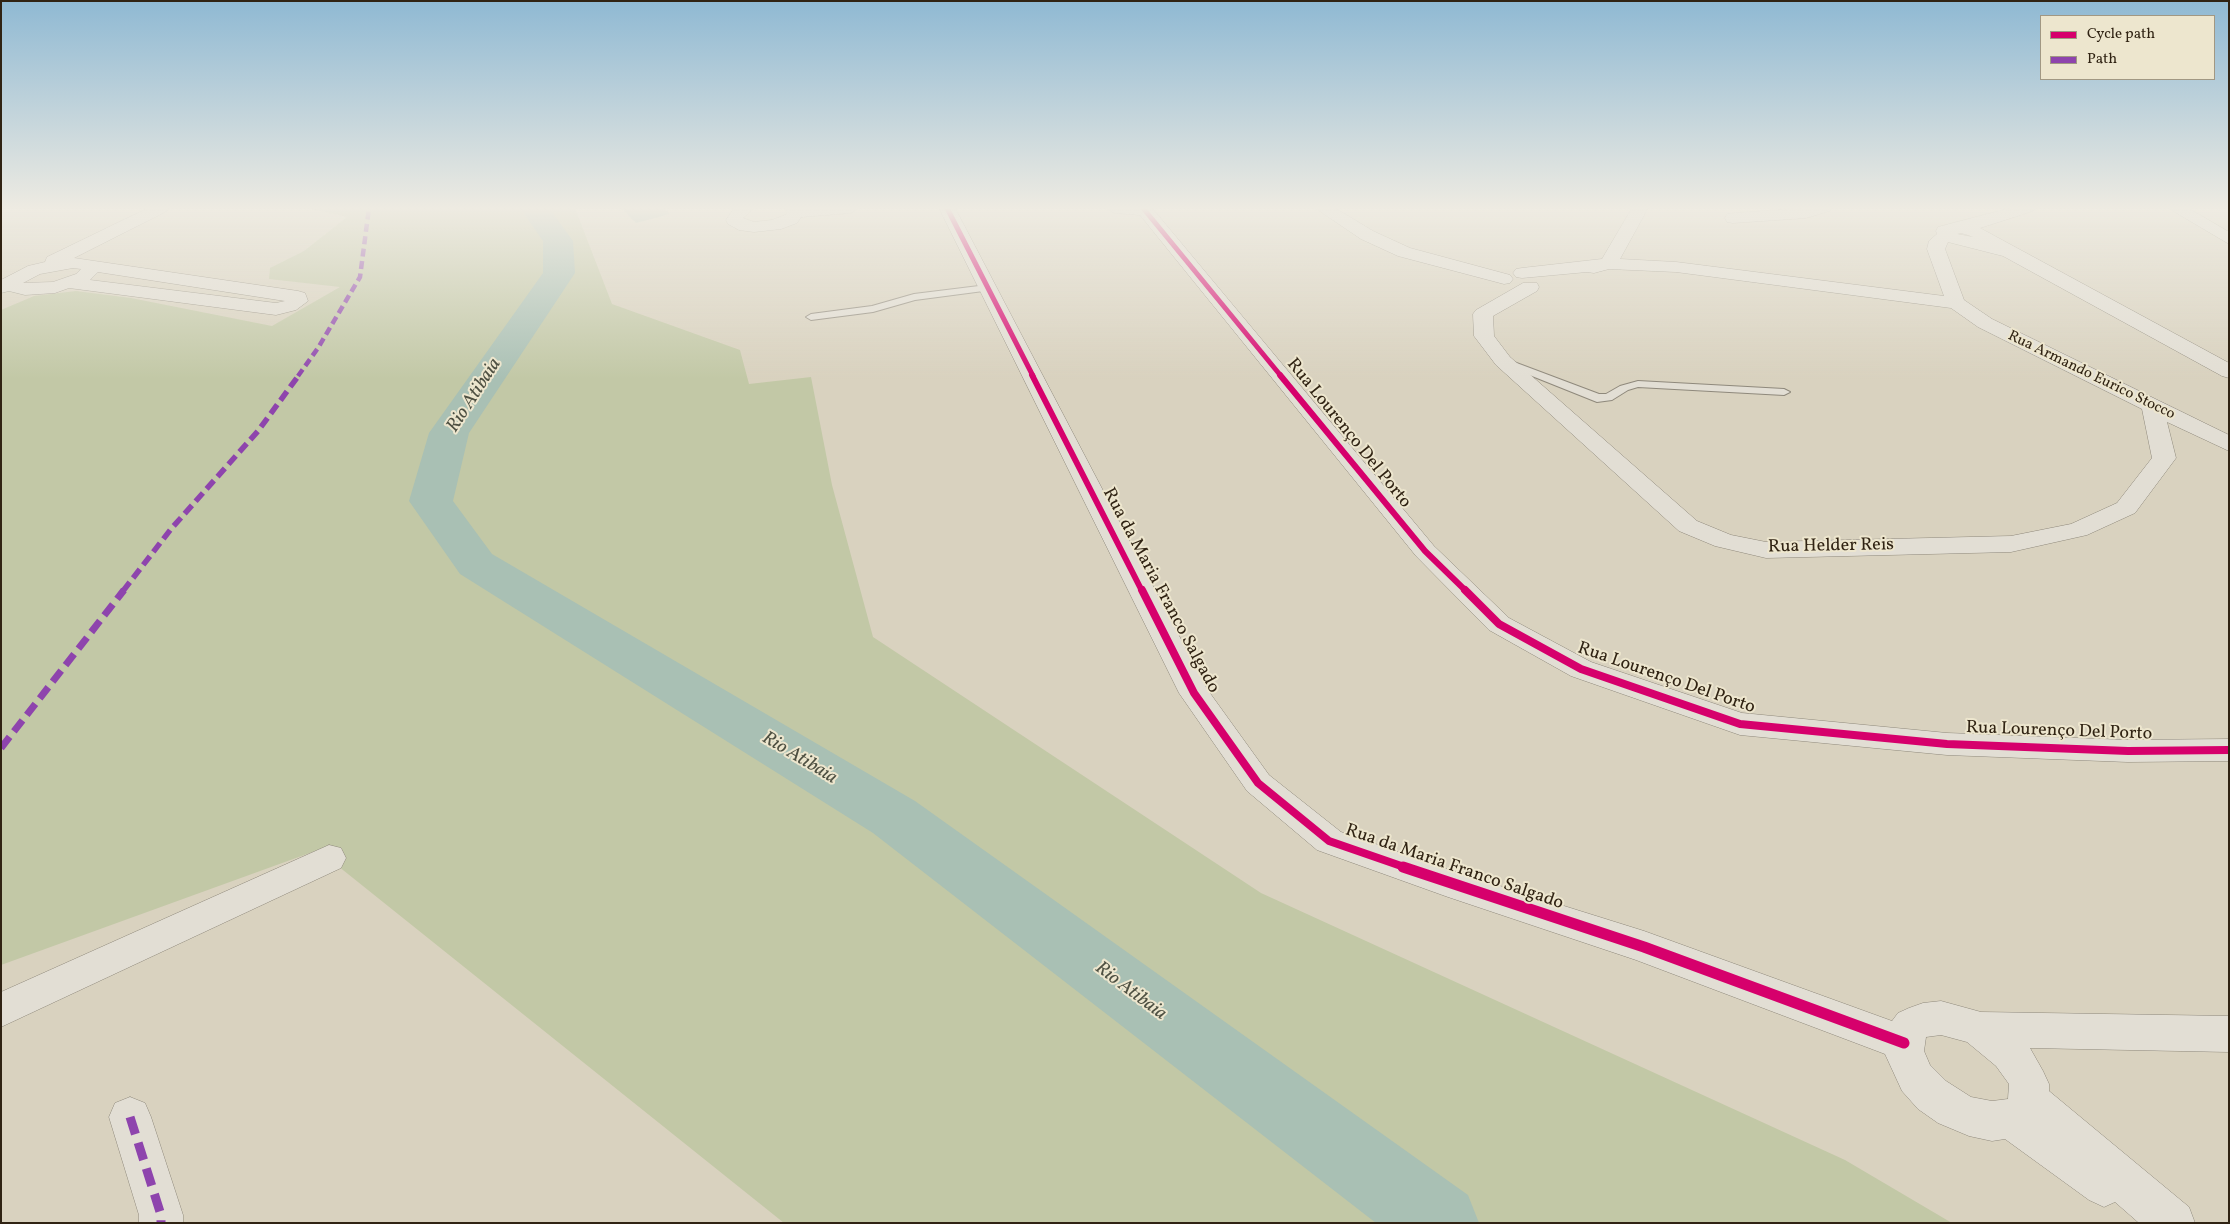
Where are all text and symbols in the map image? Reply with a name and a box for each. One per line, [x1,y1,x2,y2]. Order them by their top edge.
legend [2040,15,2215,80]
text: Cycle path [2087,24,2155,45]
text: Path [2087,49,2117,70]
street label: Rua Armando Eurico Stocco [2004,328,2178,424]
water label: Rio Atibaia [443,355,507,437]
street label: Rua Lourenço Del Porto [1281,355,1415,513]
street label: Rua da Maria Franco Salgado [1097,485,1223,697]
street label: Rua Helder Reis [1768,535,1894,559]
street label: Rua Lourenço Del Porto [1574,638,1758,720]
street label: Rua Lourenço Del Porto [1965,718,2153,746]
water label: Rio Atibaia [757,728,841,790]
street label: Rua da Maria Franco Salgado [1342,820,1566,916]
water label: Rio Atibaia [1090,958,1170,1026]

